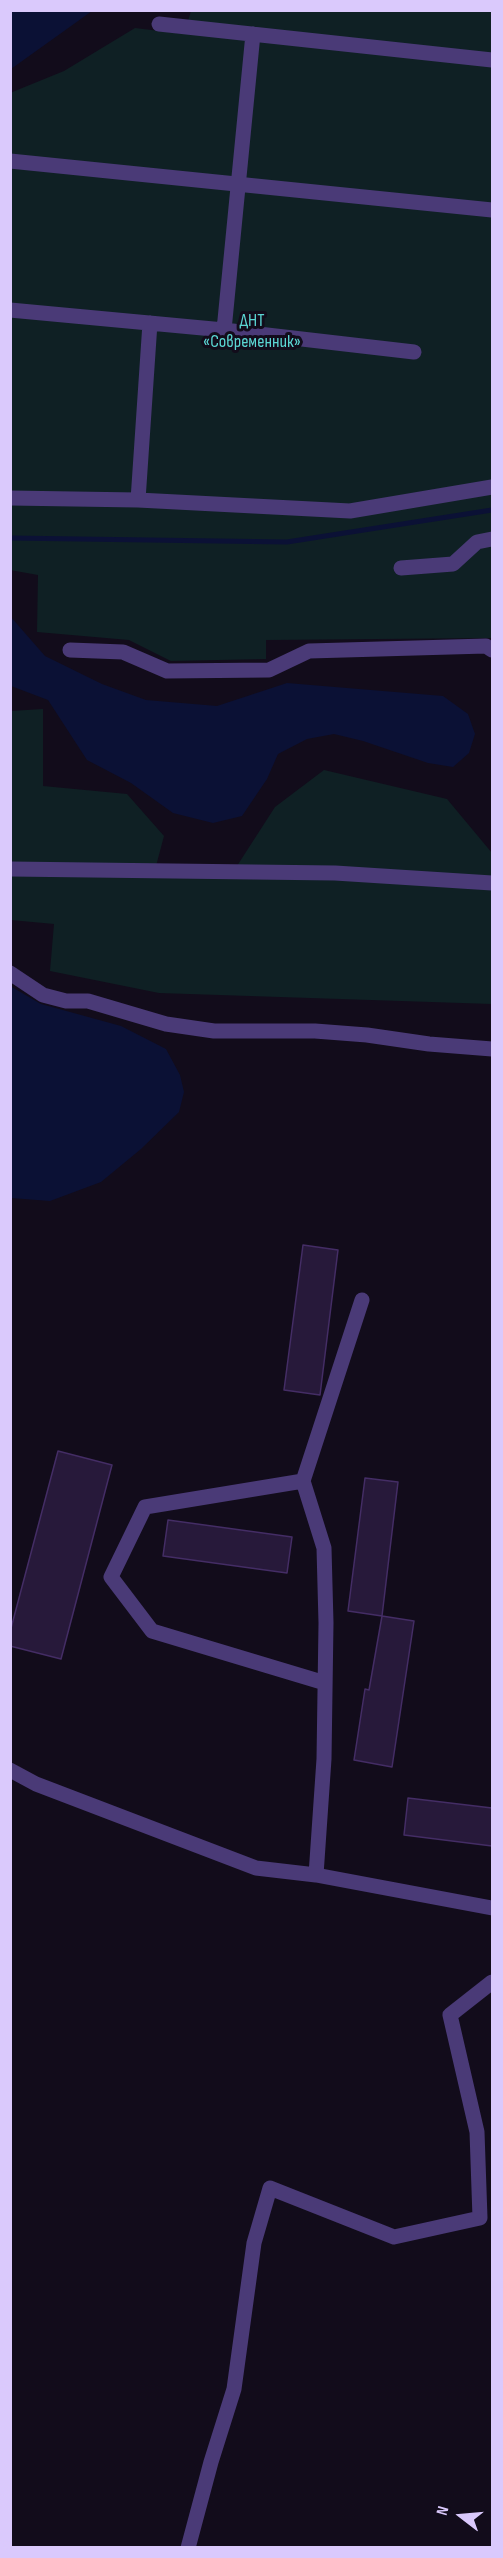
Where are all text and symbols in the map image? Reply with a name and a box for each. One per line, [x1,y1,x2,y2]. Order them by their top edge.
park label: ДНТ «Современник» [203,310,301,352]
north arrow [431,2486,491,2546]
text: N [433,2504,454,2518]

